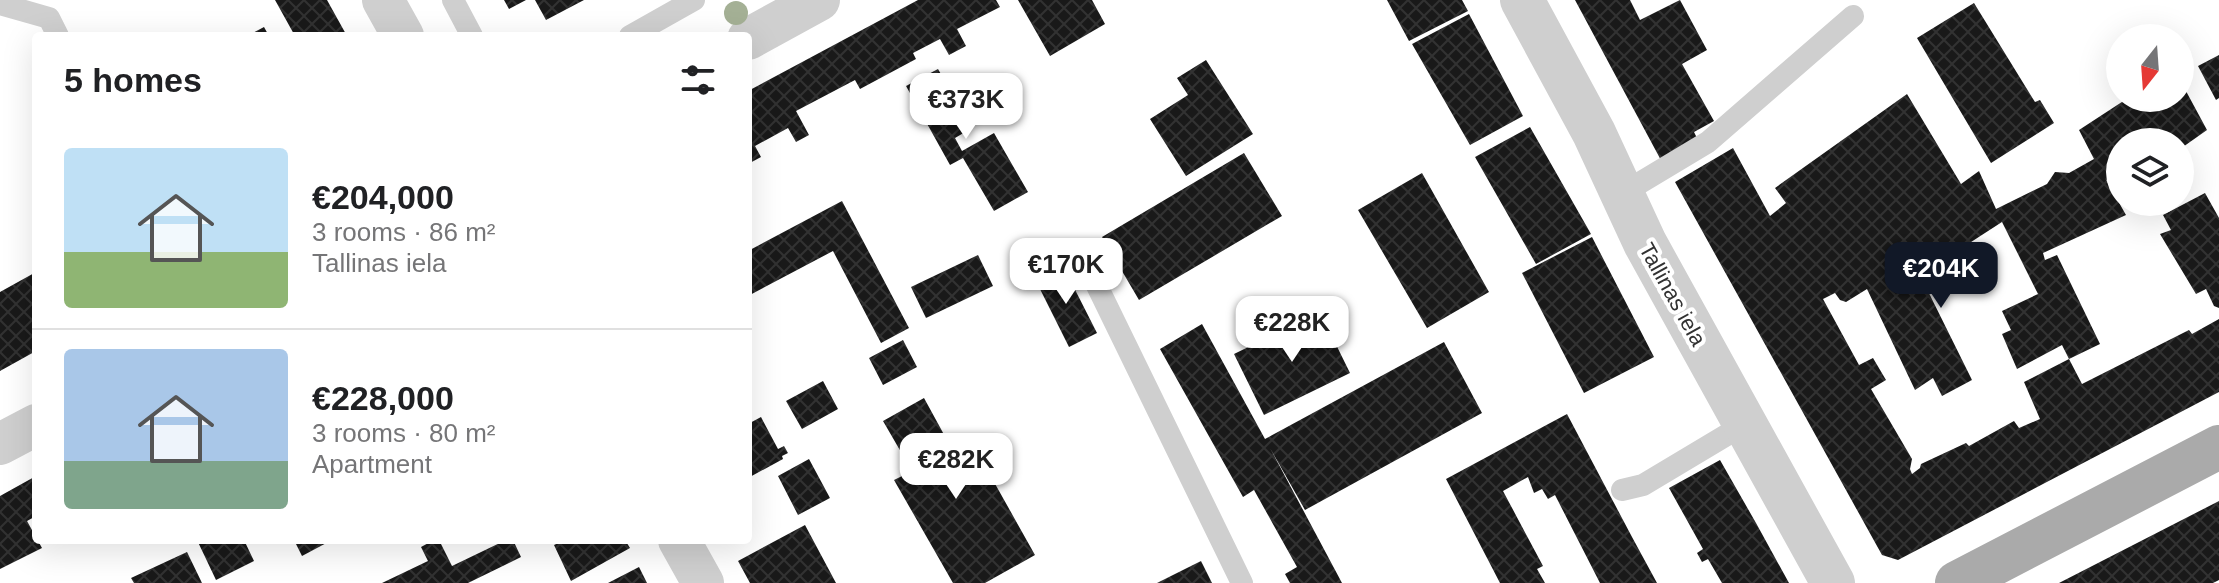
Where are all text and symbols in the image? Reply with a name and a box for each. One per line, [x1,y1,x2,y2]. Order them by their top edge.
north arrow [2106,24,2194,112]
map controls [2106,24,2194,216]
icon: filters [676,58,720,102]
text: 5 homes [64,61,202,99]
pin: €373K [910,73,1022,141]
text: €373K [928,84,1004,114]
button: layers [2106,128,2194,216]
text: €204,000 [312,178,454,216]
icon: home [128,180,224,276]
text: 3 rooms · 86 m² [312,217,496,247]
pin: €170K [1010,238,1122,306]
street label: Tallinas iela [1634,238,1711,351]
pin: €204K [1885,242,1997,310]
text: Tallinas iela [312,248,446,278]
text: €170K [1028,249,1104,279]
text: €204K [1903,253,1979,283]
pin: €228K [1236,296,1348,364]
text: €228K [1254,307,1330,337]
text: €228,000 [312,379,454,417]
icon: home [128,381,224,477]
text: 3 rooms · 80 m² [312,418,496,448]
pin: €282K [900,433,1012,501]
text: €282K [918,444,994,474]
text: Apartment [312,449,432,479]

